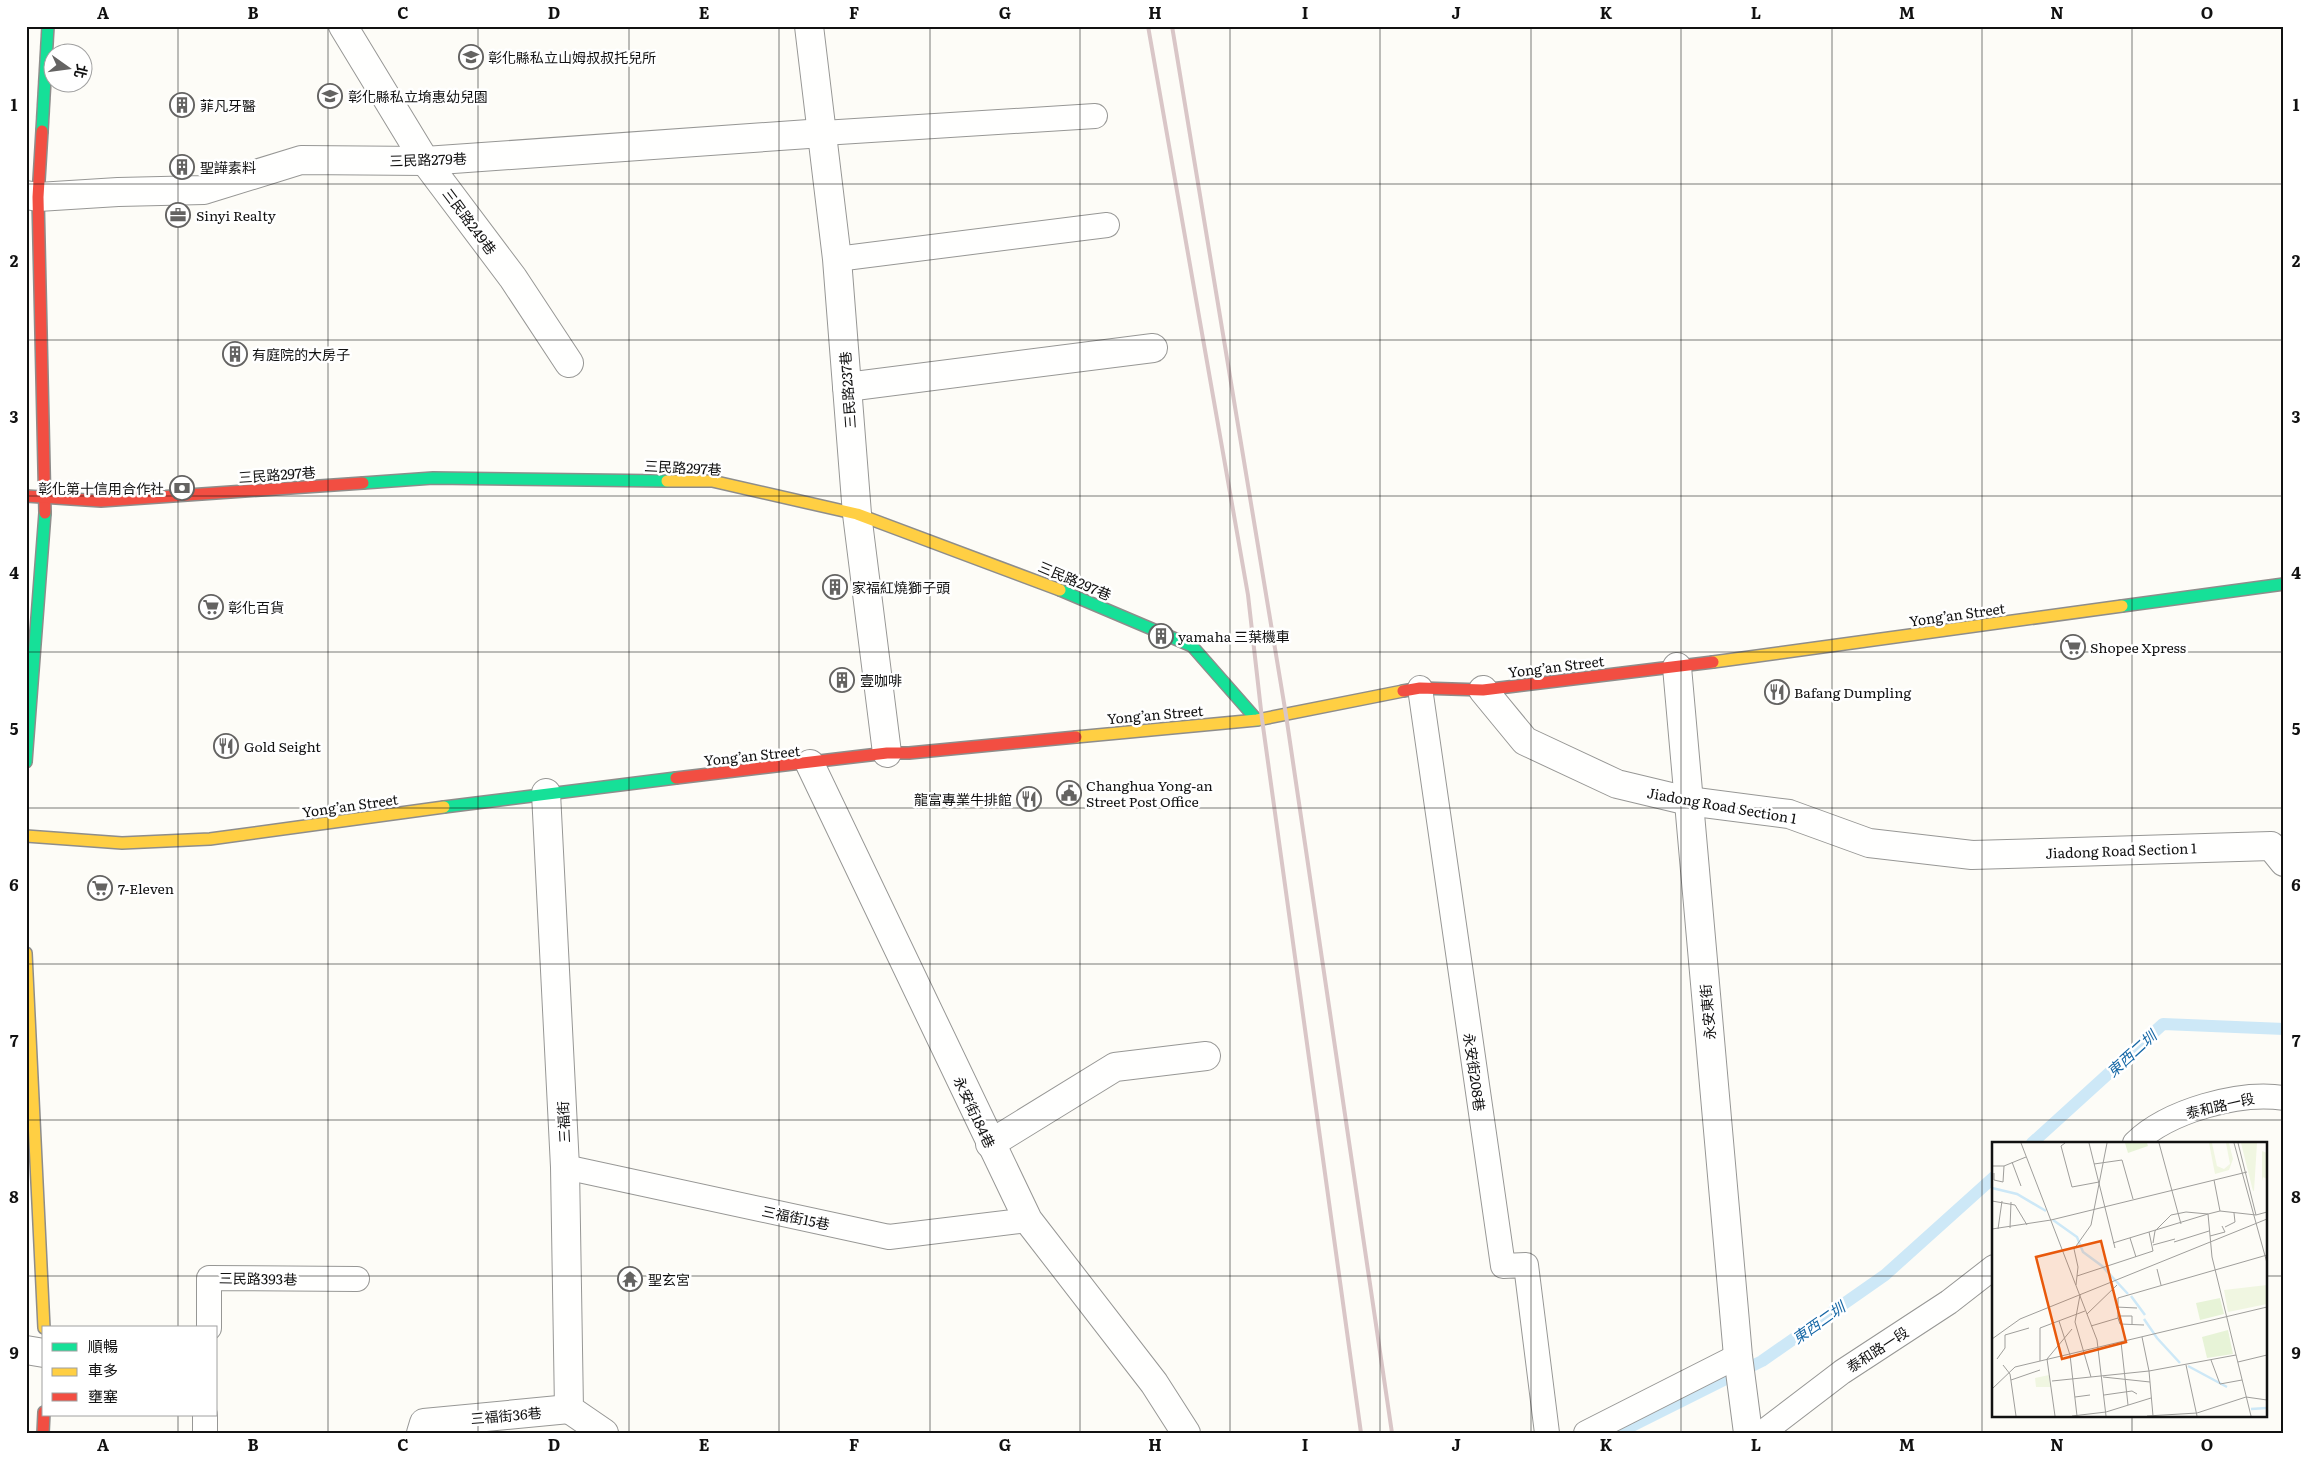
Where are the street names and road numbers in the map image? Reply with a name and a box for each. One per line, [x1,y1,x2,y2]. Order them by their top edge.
street label: 三民路279巷 [389,148,467,170]
street label: 三民路249巷 [439,184,501,258]
street label: 三民路237巷 [834,351,860,429]
street label: 三民路297巷 [644,455,722,479]
street label: 三民路297巷 [238,461,316,487]
street label: 三民路297巷 [1035,556,1115,604]
street label: Yong’an Street [1908,597,2007,631]
street label: Yong’an Street [1507,650,1606,682]
street label: Yong’an Street [1106,700,1204,728]
street label: Yong’an Street [703,740,801,770]
street label: Jiadong Road Section 1 [1646,782,1799,828]
street label: Yong’an Street [301,788,400,822]
street label: Jiadong Road Section 1 [2045,837,2197,863]
street label: 永安東街 [1695,983,1719,1041]
street label: 永安街208巷 [1460,1032,1490,1112]
street label: 永安街184巷 [950,1073,1000,1151]
street label: 泰和路一段 [2184,1087,2256,1123]
street label: 三福街 [552,1101,574,1143]
street label: 三福街15巷 [760,1200,832,1234]
street label: 三民路393巷 [219,1267,297,1289]
street label: 泰和路一段 [1842,1322,1912,1376]
street label: 三福街36巷 [470,1402,542,1428]

